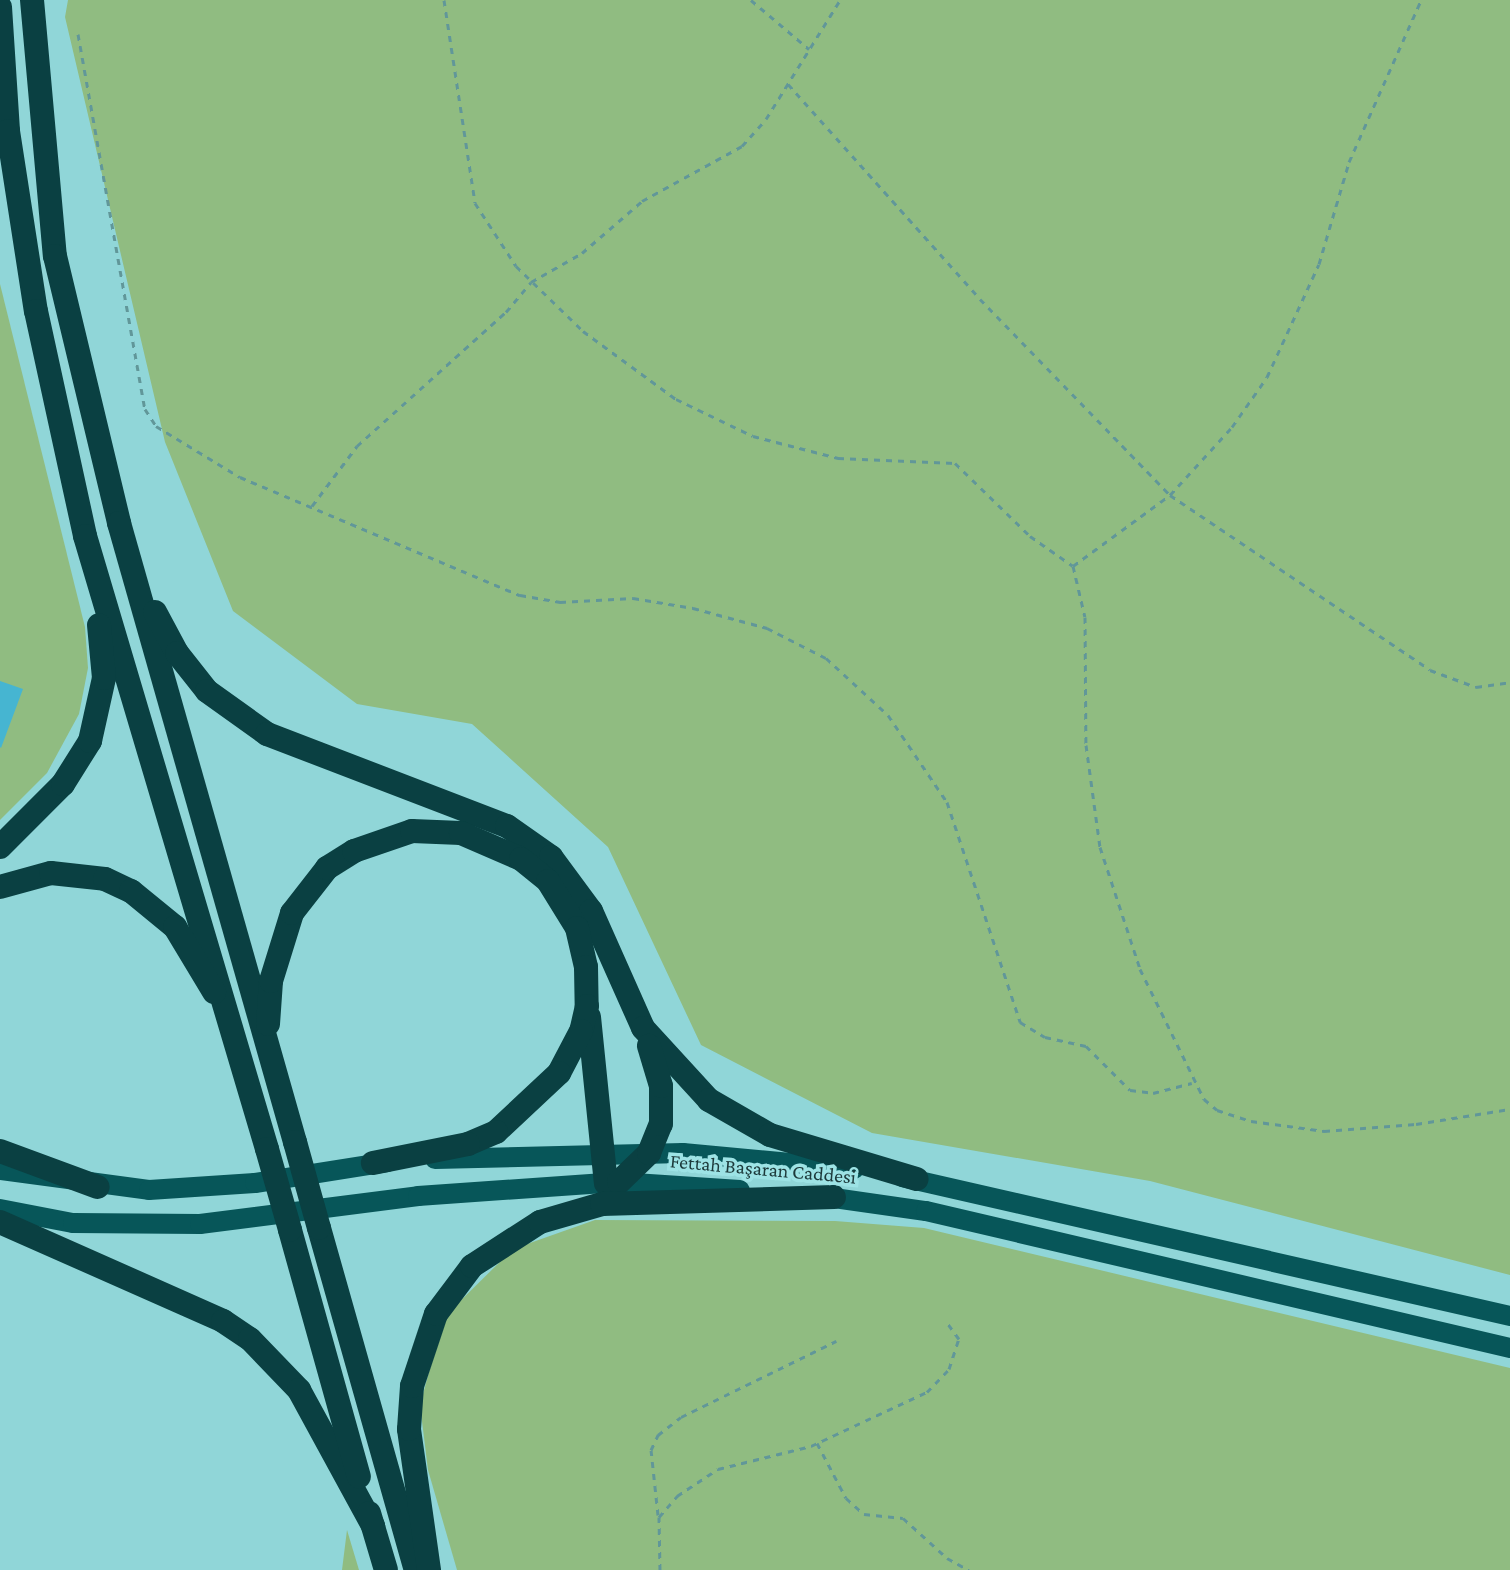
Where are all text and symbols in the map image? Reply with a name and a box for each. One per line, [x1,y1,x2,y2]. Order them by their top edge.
street label: Fettah Başaran Caddesi [669,1149,857,1189]

